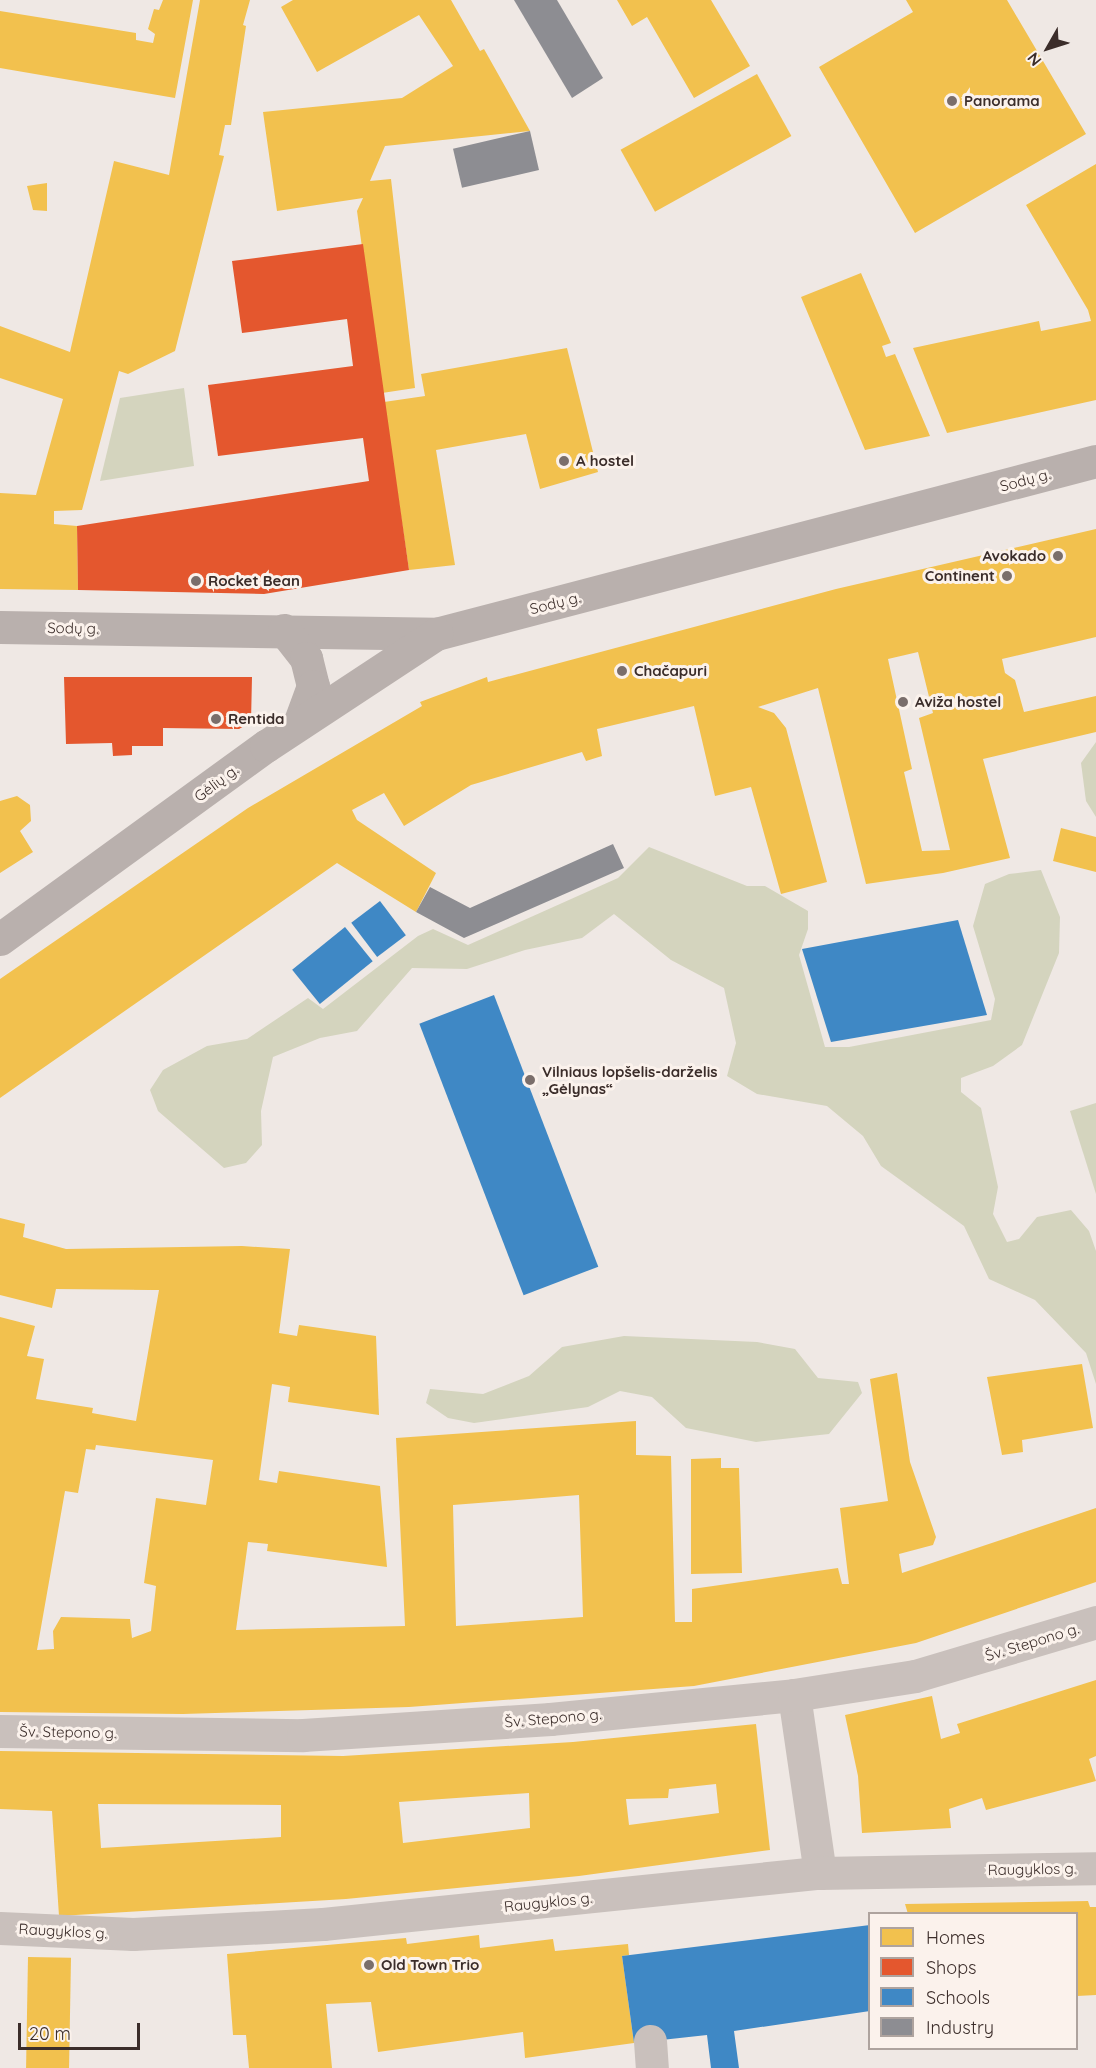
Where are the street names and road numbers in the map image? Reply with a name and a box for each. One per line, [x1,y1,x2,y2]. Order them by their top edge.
street label: Sodų g. [998,465,1052,495]
street label: Sodų g. [528,588,582,618]
street label: Sodų g. [47,619,99,637]
street label: Gėlių g. [191,761,241,805]
street label: Šv. Stepono g. [983,1619,1081,1665]
street label: Šv. Stepono g. [504,1705,602,1731]
street label: Šv. Stepono g. [19,1722,117,1742]
street label: Raugyklos g. [987,1859,1077,1879]
street label: Raugyklos g. [503,1888,593,1916]
street label: Raugyklos g. [18,1920,108,1942]

